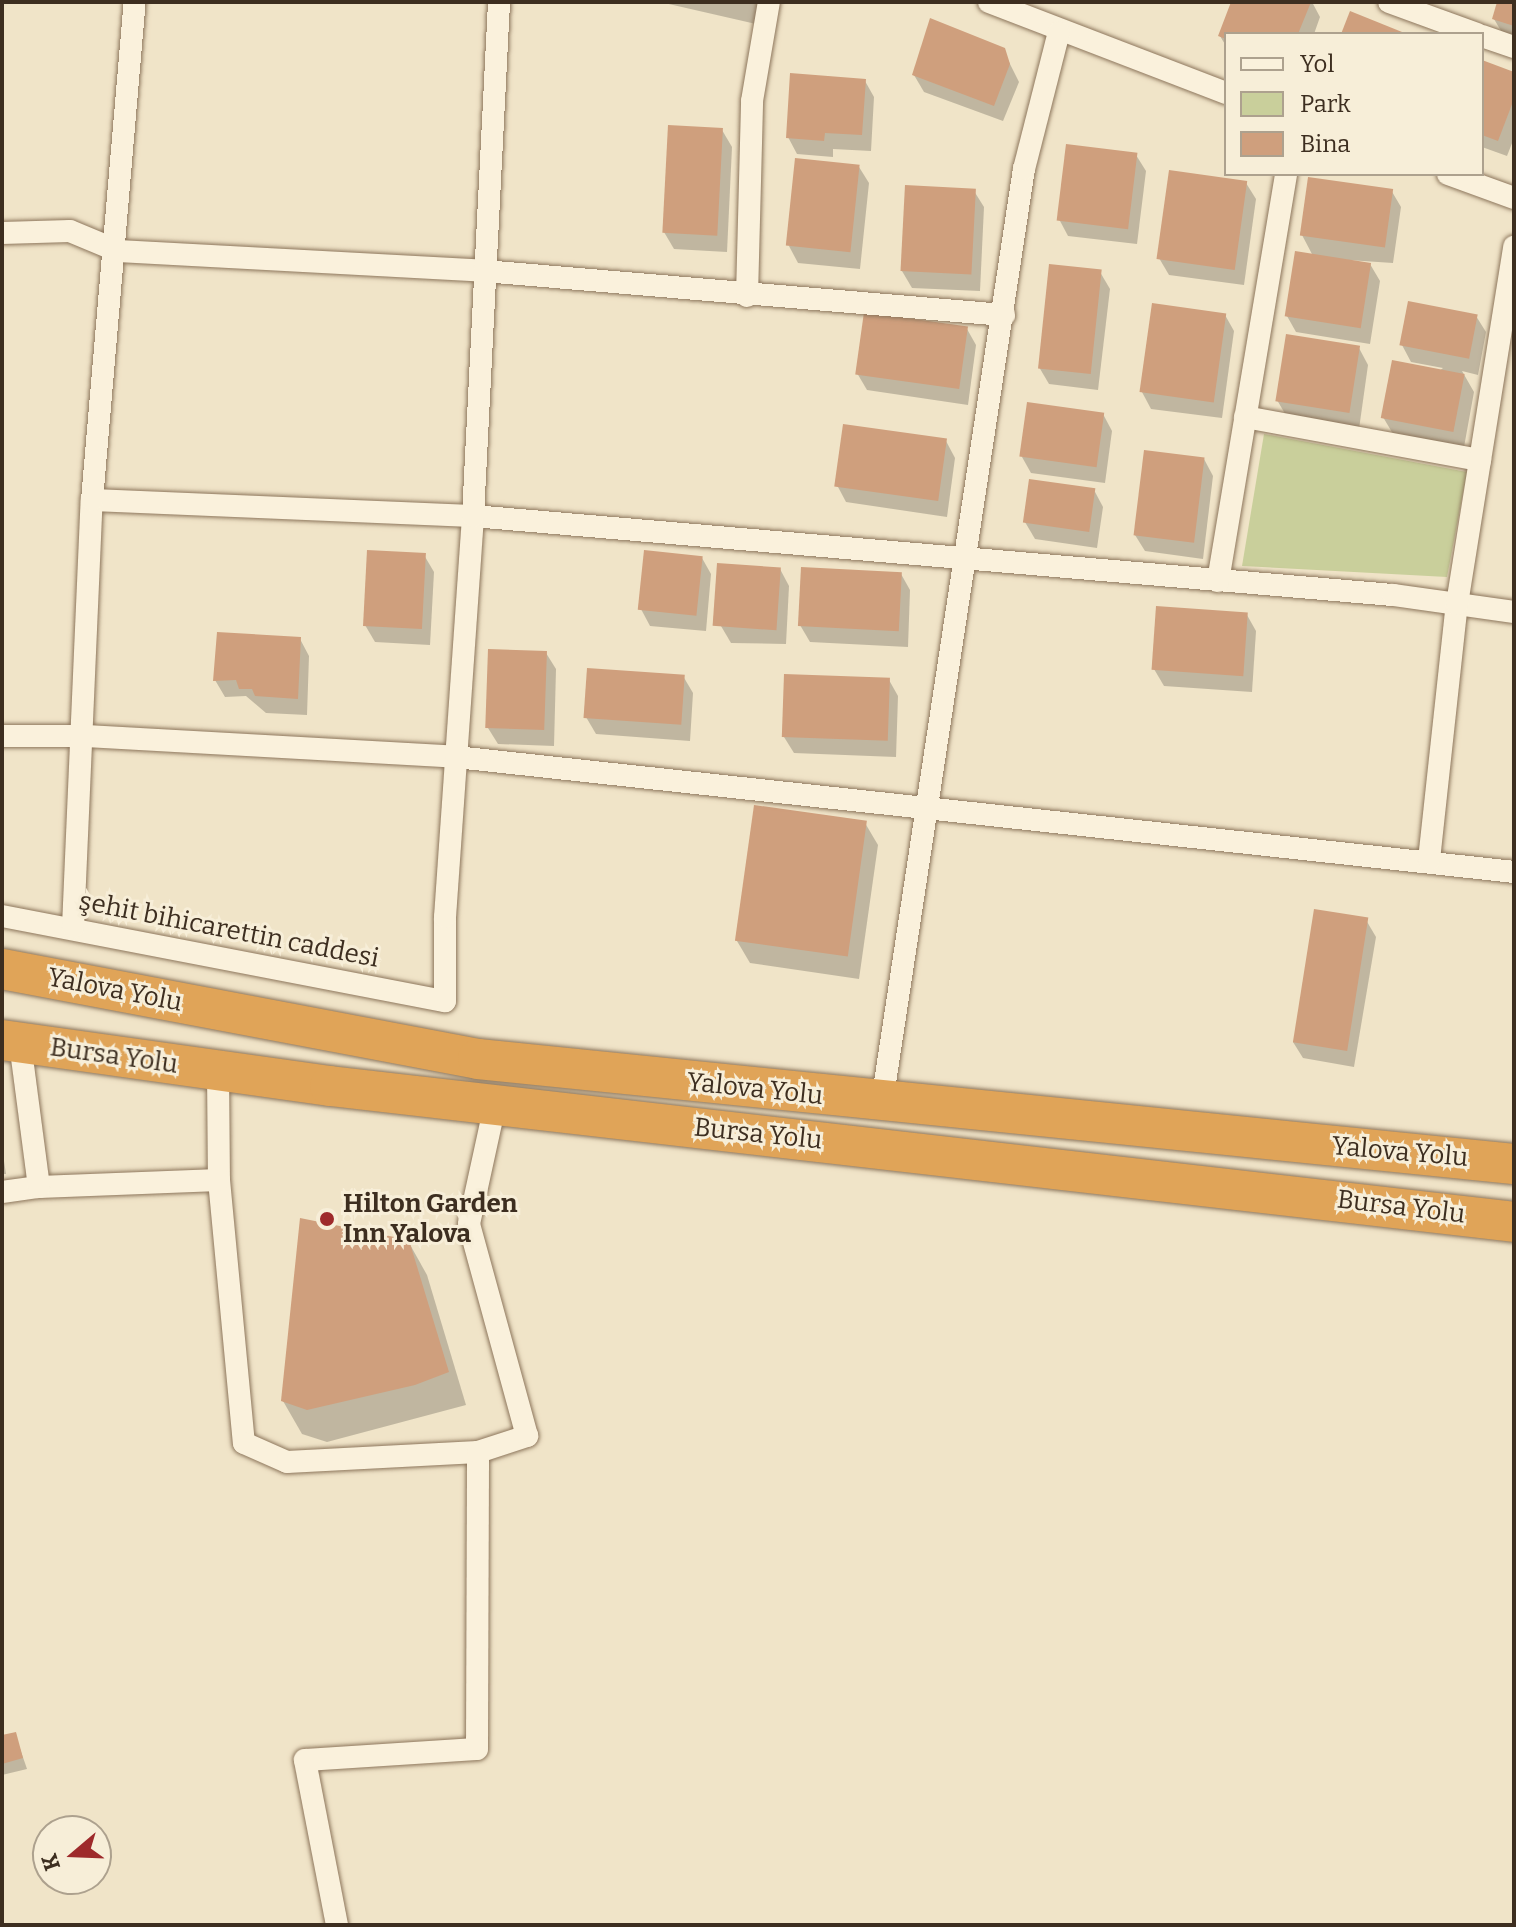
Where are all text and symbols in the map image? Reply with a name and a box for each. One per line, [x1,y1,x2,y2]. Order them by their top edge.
legend [1224,32,1484,176]
text: Yol [1300,50,1334,78]
text: Park [1300,90,1351,118]
text: Bina [1300,130,1350,158]
street label: şehit bihicarettin caddesi [76,886,382,974]
street label: Yalova Yolu [45,962,185,1018]
street label: Bursa Yolu [48,1032,180,1080]
street label: Yalova Yolu [686,1066,824,1112]
street label: Bursa Yolu [692,1112,824,1156]
street label: Yalova Yolu [1331,1131,1469,1173]
street label: Bursa Yolu [1335,1184,1467,1230]
place label: Hilton Garden Inn Yalova [343,1188,518,1250]
marker: Hilton Garden Inn Yalova [318,1210,336,1228]
north arrow [32,1815,112,1895]
text: K [35,1850,66,1874]

